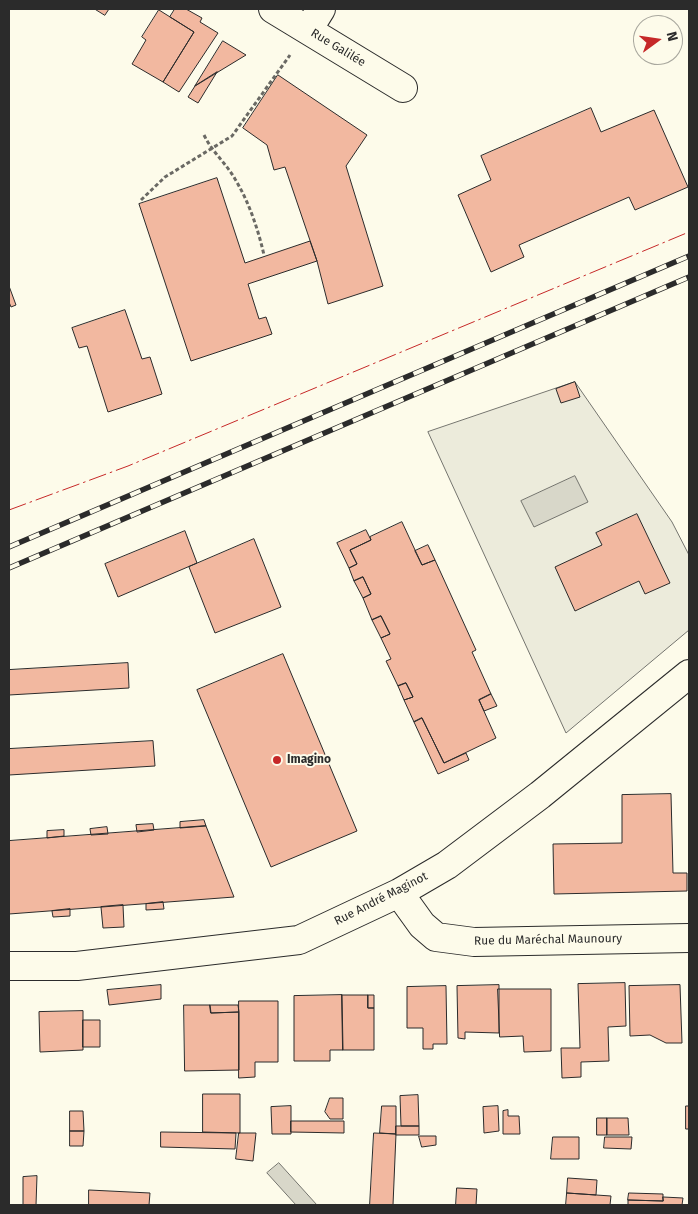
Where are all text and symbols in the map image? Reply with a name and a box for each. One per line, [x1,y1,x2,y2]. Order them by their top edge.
north arrow [633,15,683,65]
street label: Rue Galilée [308,26,368,70]
text: N [663,30,681,43]
place label: Imagino [287,753,331,767]
marker: Imagino [271,754,283,766]
street label: Rue André Maginot [332,869,430,929]
street label: Rue du Maréchal Maunoury [474,932,622,948]

